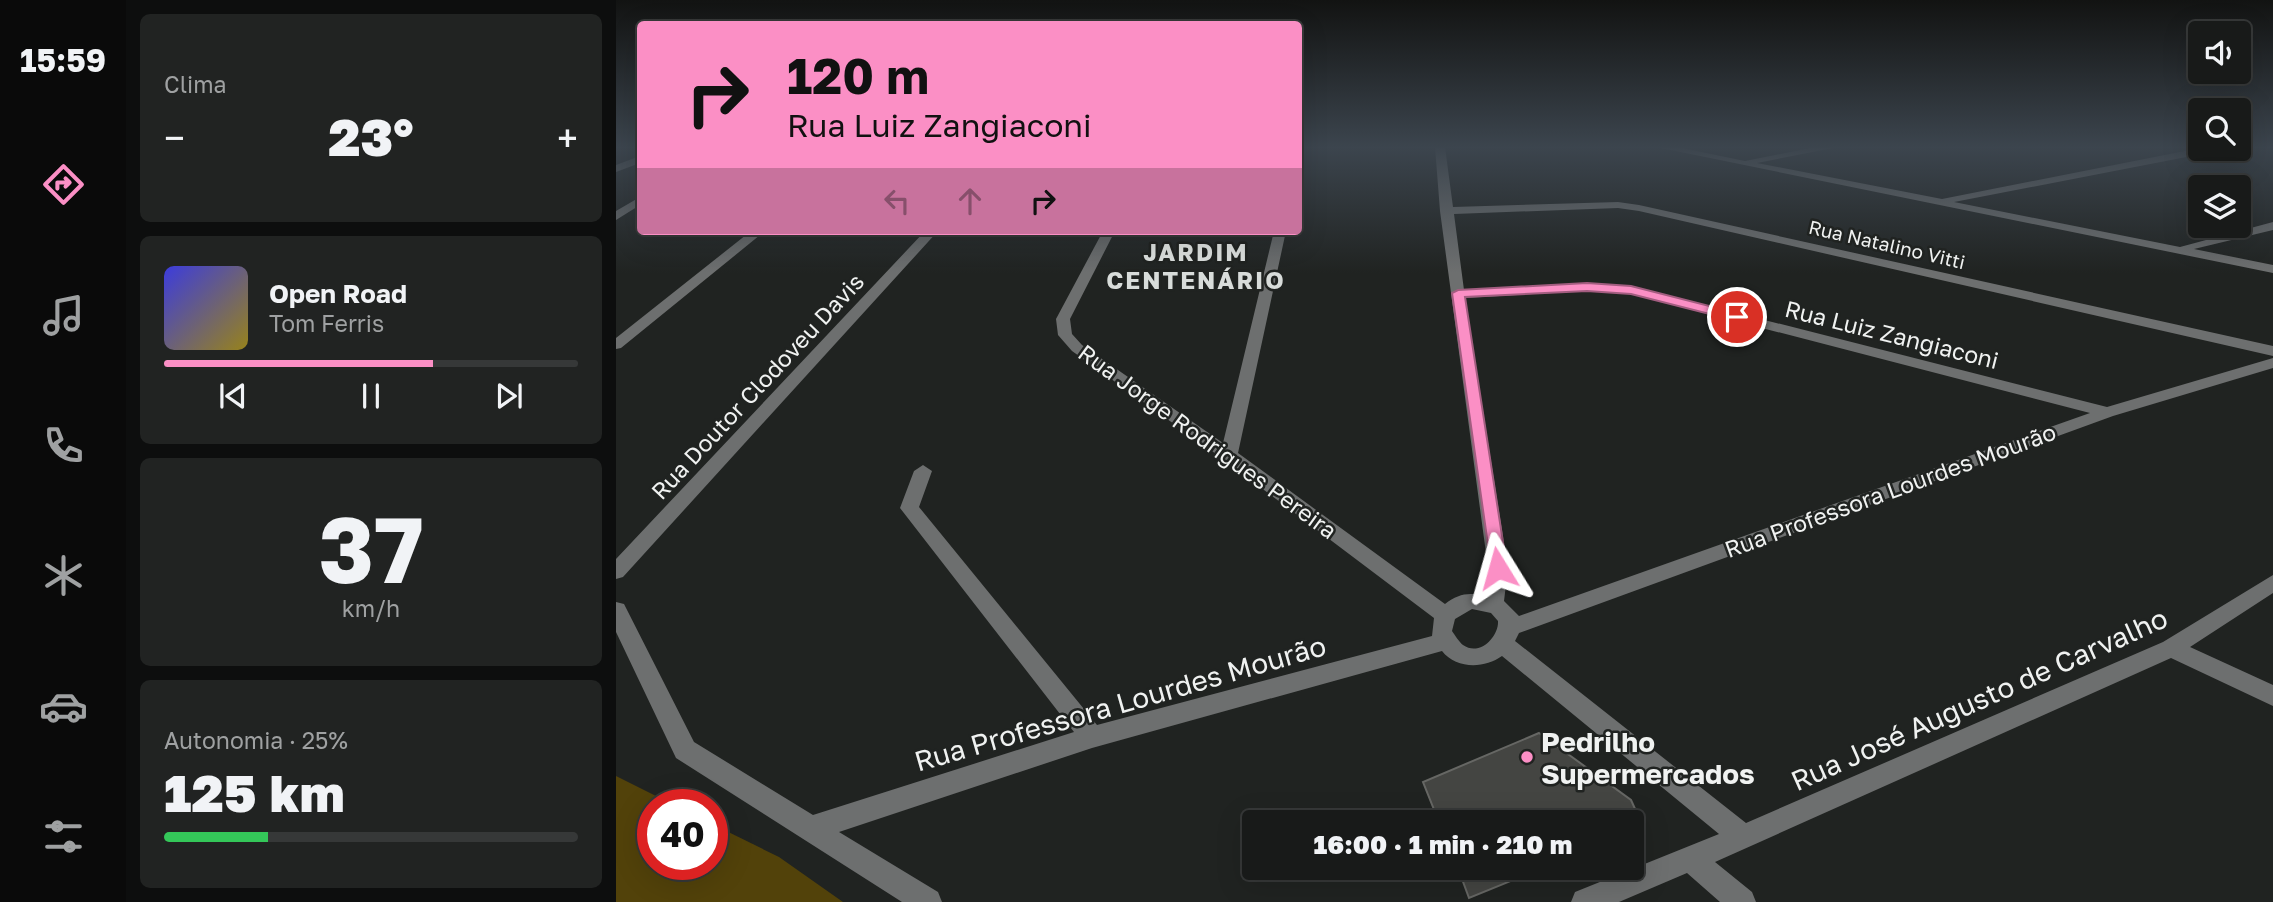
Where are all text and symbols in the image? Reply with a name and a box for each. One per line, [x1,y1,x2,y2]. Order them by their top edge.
map controls [2188,21,2251,238]
button: sound [2188,21,2251,84]
text: 15:59 [20,41,106,79]
text: 120 m [787,46,929,105]
icon: right [672,49,763,140]
text: Clima [164,70,227,98]
button: search [2188,98,2251,161]
text: 23° [328,105,414,167]
text: Rua Luiz Zangiaconi [787,106,1092,144]
text: − [164,115,185,160]
text: + [557,115,578,160]
icon: directions [39,160,88,209]
button: layers [2188,175,2251,238]
icon: left [878,182,916,220]
icon: ahead [951,182,989,220]
icon: right [1024,182,1062,220]
street label: Rua Natalino Vitti [1807,215,1967,273]
district label: JARDIM CENTENÁRIO [1106,237,1286,294]
street label: Rua Doutor Clodoveu Davis [645,267,869,505]
text: Open Road [269,278,407,309]
pin [1707,287,1767,347]
icon: music [39,291,88,340]
street label: Rua Luiz Zangiaconi [1782,294,2002,374]
icon: arrive [1718,298,1756,336]
text: Tom Ferris [269,309,384,337]
street label: Rua Jorge Rodrigues Pereira [1073,338,1343,544]
icon: previous [214,377,252,415]
icon: pause [352,377,390,415]
icon: next [490,377,528,415]
street label: Rua Professora Lourdes Mourão [1721,417,2059,563]
icon: phone [39,421,88,470]
text: 37 [318,494,424,603]
position arrow [1461,531,1535,605]
icon: climate [39,551,88,600]
text: km/h [342,594,400,622]
street label: Rua José Augusto de Carvalho [1786,601,2172,797]
street label: Rua Professora Lourdes Mourão [911,628,1329,778]
icon: car [39,682,88,731]
place label: Pedrilho Supermercados [1541,725,1755,790]
text: Autonomia · 25% [164,726,348,754]
marker: Pedrilho Supermercados [1519,749,1535,765]
text: 125 km [164,761,345,823]
speed limit sign: 40 [637,789,728,880]
icon: filters [39,812,88,861]
text: 16:00 · 1 min · 210 m [1314,829,1572,860]

